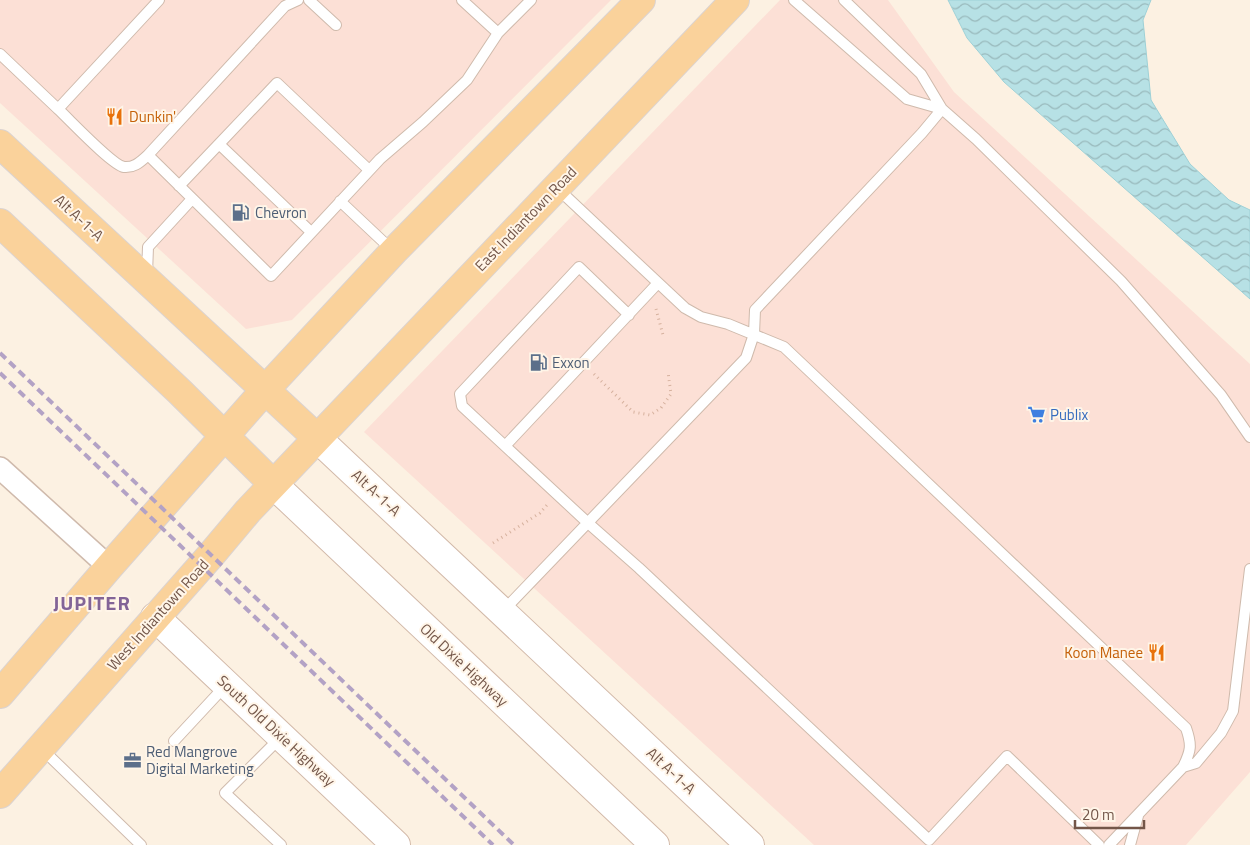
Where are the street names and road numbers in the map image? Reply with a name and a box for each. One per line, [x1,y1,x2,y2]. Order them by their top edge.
street label: East Indiantown Road [469,161,582,276]
street label: Alt A-1-A [50,189,109,247]
street label: Alt A-1-A [347,464,406,522]
street label: West Indiantown Road [101,554,214,675]
street label: Old Dixie Highway [415,617,514,712]
street label: South Old Dixie Highway [212,670,341,792]
street label: Alt A-1-A [642,742,701,800]

